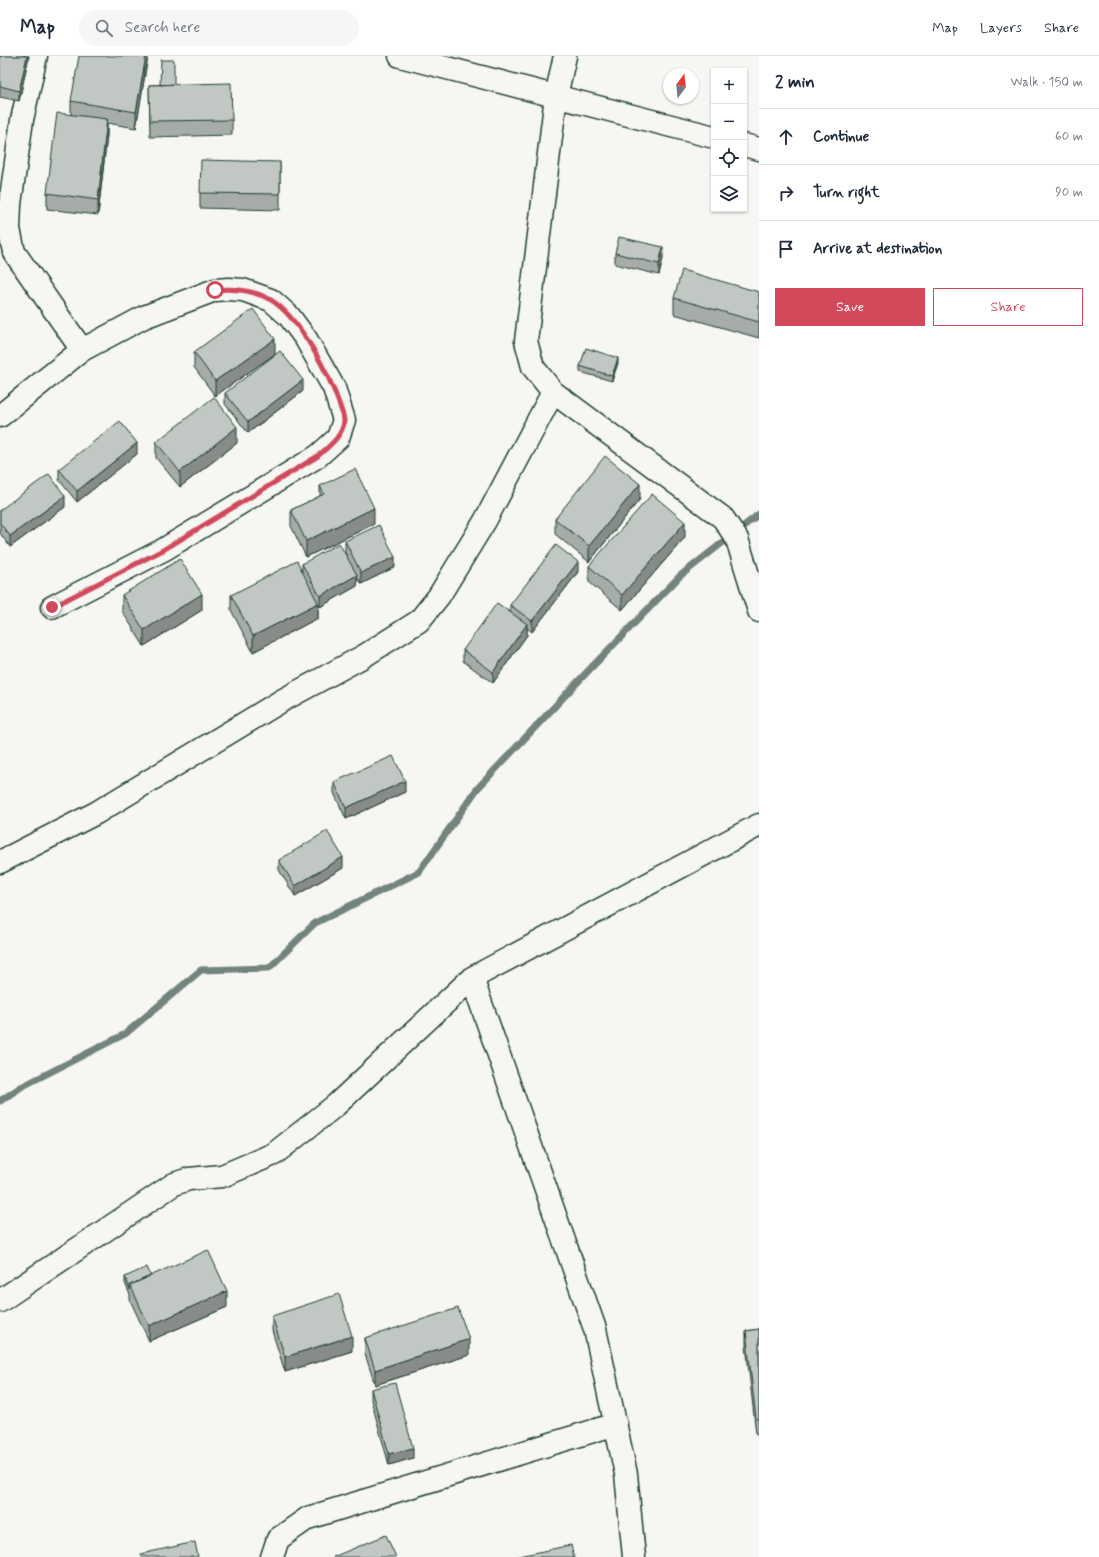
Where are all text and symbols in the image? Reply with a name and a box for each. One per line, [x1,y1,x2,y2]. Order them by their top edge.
search box [79,10,359,46]
text: Map [20,15,55,40]
icon: search [93,17,115,39]
text: Search here [125,18,200,38]
text: Map [932,19,958,37]
text: Layers [980,19,1022,37]
text: Share [1044,19,1079,37]
north arrow [663,68,699,104]
map controls [711,68,747,212]
button: + [711,68,747,104]
text: 2 min [775,71,815,93]
text: Walk · 150 m [1010,74,1083,91]
button: − [711,104,747,140]
icon: ahead [775,126,797,148]
text: Continue [813,127,869,147]
text: 60 m [1055,128,1083,145]
button: locate [711,140,747,176]
button: layers [711,176,747,212]
icon: right [775,182,797,204]
text: Turn right [813,183,880,203]
text: 90 m [1055,184,1083,201]
icon: arrive [775,238,797,260]
text: Arrive at destination [813,239,942,259]
route start [206,281,224,299]
button: Save [775,288,925,326]
button: Share [933,288,1083,326]
route end [43,598,61,616]

